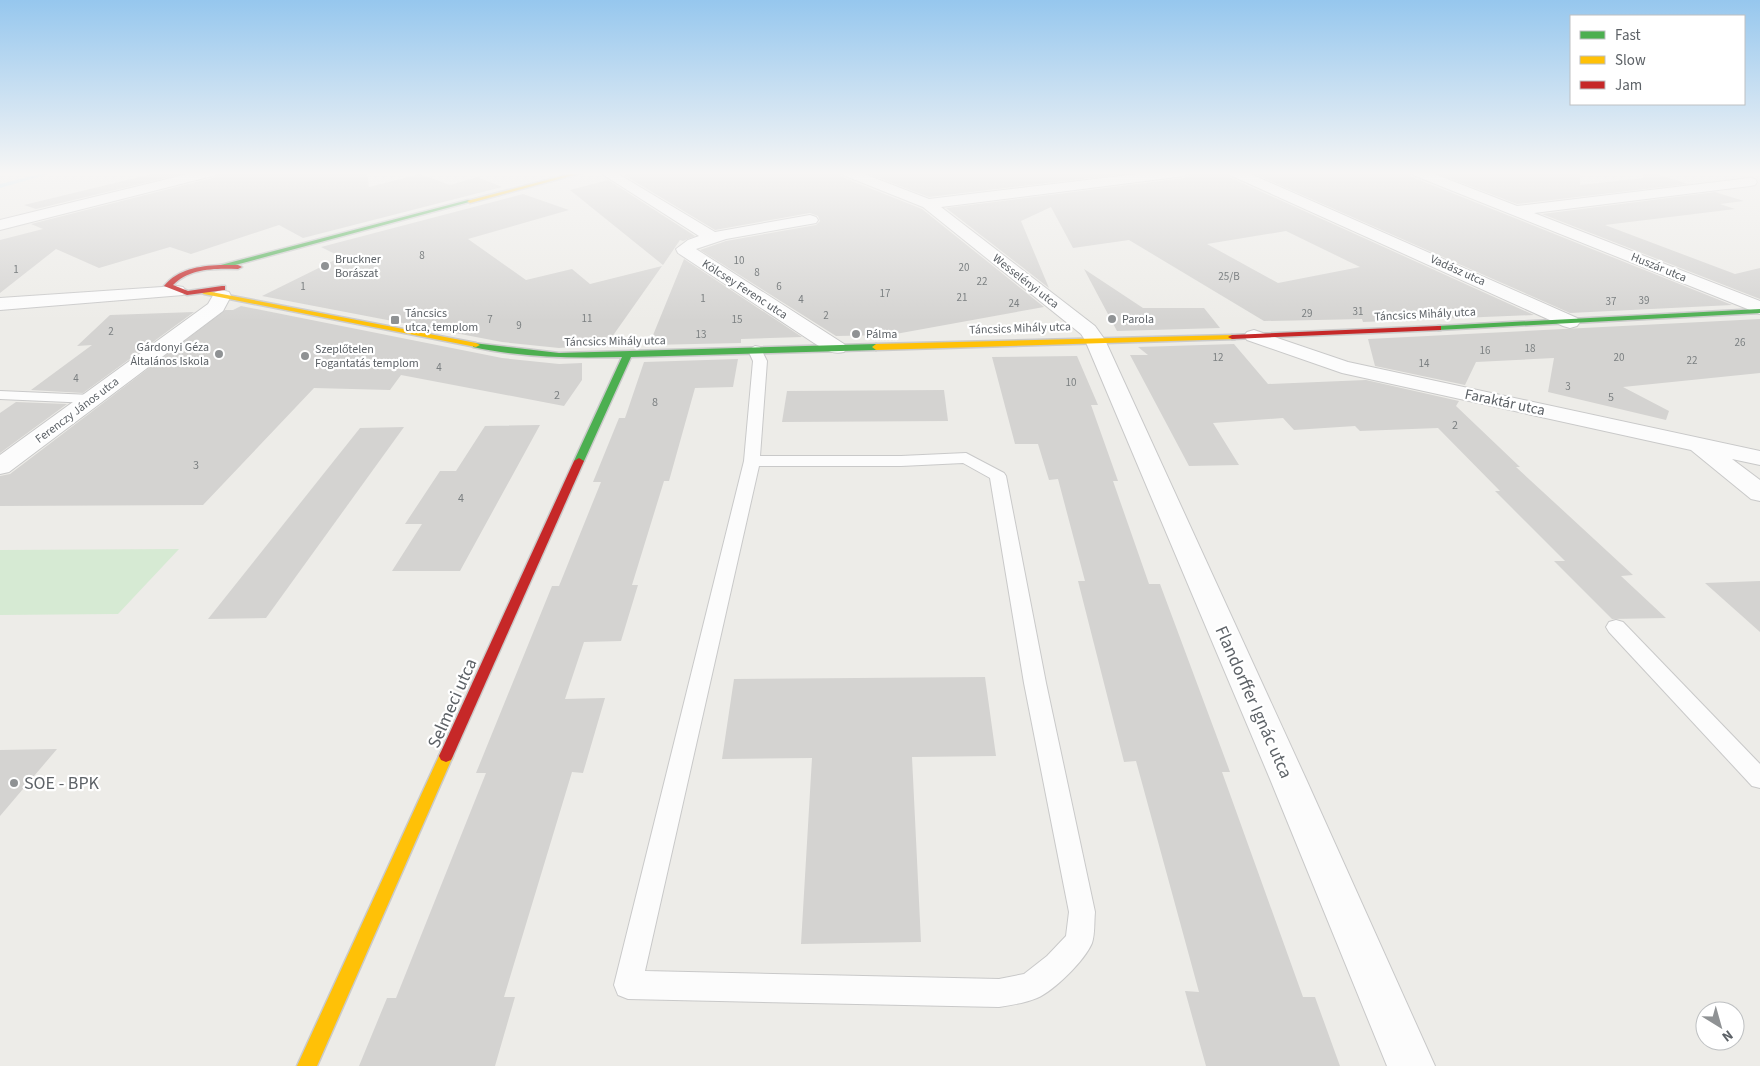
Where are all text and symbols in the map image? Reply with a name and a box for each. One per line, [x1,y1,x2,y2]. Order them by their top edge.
legend [1570,15,1745,105]
text: Fast [1615,25,1641,46]
text: Slow [1615,50,1646,71]
text: Jam [1615,75,1642,96]
house number: 8 [419,248,425,263]
street label: Huszár utca [1628,249,1689,286]
street label: Wesselényi utca [989,250,1062,313]
place label: Bruckner Borászat [335,251,382,282]
street label: Vadász utca [1427,251,1488,290]
house number: 10 [734,253,744,268]
street label: Kölcsey Ferenc utca [699,255,791,323]
marker: Bruckner Borászat [319,260,331,272]
house number: 20 [959,260,969,275]
house number: 1 [13,262,19,277]
house number: 8 [754,265,760,280]
house number: 25/B [1218,269,1240,284]
house number: 22 [977,274,987,289]
house number: 1 [300,279,306,294]
house number: 6 [776,279,782,294]
house number: 17 [880,286,890,301]
house number: 21 [957,290,967,305]
house number: 1 [700,291,706,306]
house number: 4 [798,292,804,307]
house number: 39 [1639,293,1649,308]
house number: 37 [1606,294,1616,309]
house number: 24 [1009,296,1020,311]
street label: Táncsics Mihály utca [1374,303,1476,326]
house number: 31 [1353,304,1363,319]
place label: Táncsics utca, templom [405,305,478,336]
house number: 29 [1302,306,1312,321]
house number: 2 [823,308,829,323]
house number: 11 [582,311,592,326]
place label: Parola [1122,311,1154,328]
house number: 7 [487,312,493,327]
house number: 15 [732,312,742,327]
marker: Parola [1106,313,1118,325]
marker: Táncsics utca, templom [389,314,401,326]
house number: 9 [516,318,522,333]
street label: Táncsics Mihály utca [969,318,1071,339]
house number: 2 [108,324,114,339]
place label: Pálma [866,326,897,343]
house number: 13 [696,327,706,342]
marker: Pálma [850,328,862,340]
street label: Táncsics Mihály utca [564,332,666,351]
house number: 26 [1735,335,1746,350]
place label: Gárdonyi Géza Általános Iskola [130,339,209,370]
place label: Szeplőtelen Fogantatás templom [315,341,419,372]
house number: 18 [1525,341,1536,356]
house number: 16 [1480,343,1491,358]
marker: Gárdonyi Géza Általános Iskola [213,348,225,360]
marker: Szeplőtelen Fogantatás templom [299,350,311,362]
house number: 12 [1213,350,1223,365]
house number: 20 [1614,350,1624,365]
house number: 22 [1687,353,1697,368]
house number: 14 [1419,356,1430,371]
house number: 4 [436,360,442,375]
house number: 4 [73,371,79,386]
street label: Ferenczy János utca [32,373,123,448]
house number: 10 [1066,375,1076,390]
house number: 3 [1565,379,1571,394]
street label: Faraktár utca [1463,384,1547,421]
house number: 2 [554,387,560,404]
house number: 5 [1608,389,1614,406]
house number: 8 [652,394,658,411]
house number: 2 [1452,417,1458,434]
house number: 3 [193,457,199,474]
house number: 4 [458,490,464,507]
street label: Flandorffer Ignác utca [1209,622,1298,782]
street label: Selmeci utca [422,654,483,752]
place label: SOE - BPK [24,771,100,796]
marker: SOE - BPK [8,777,20,789]
north arrow [1695,1001,1745,1051]
text: N [1717,1025,1737,1046]

